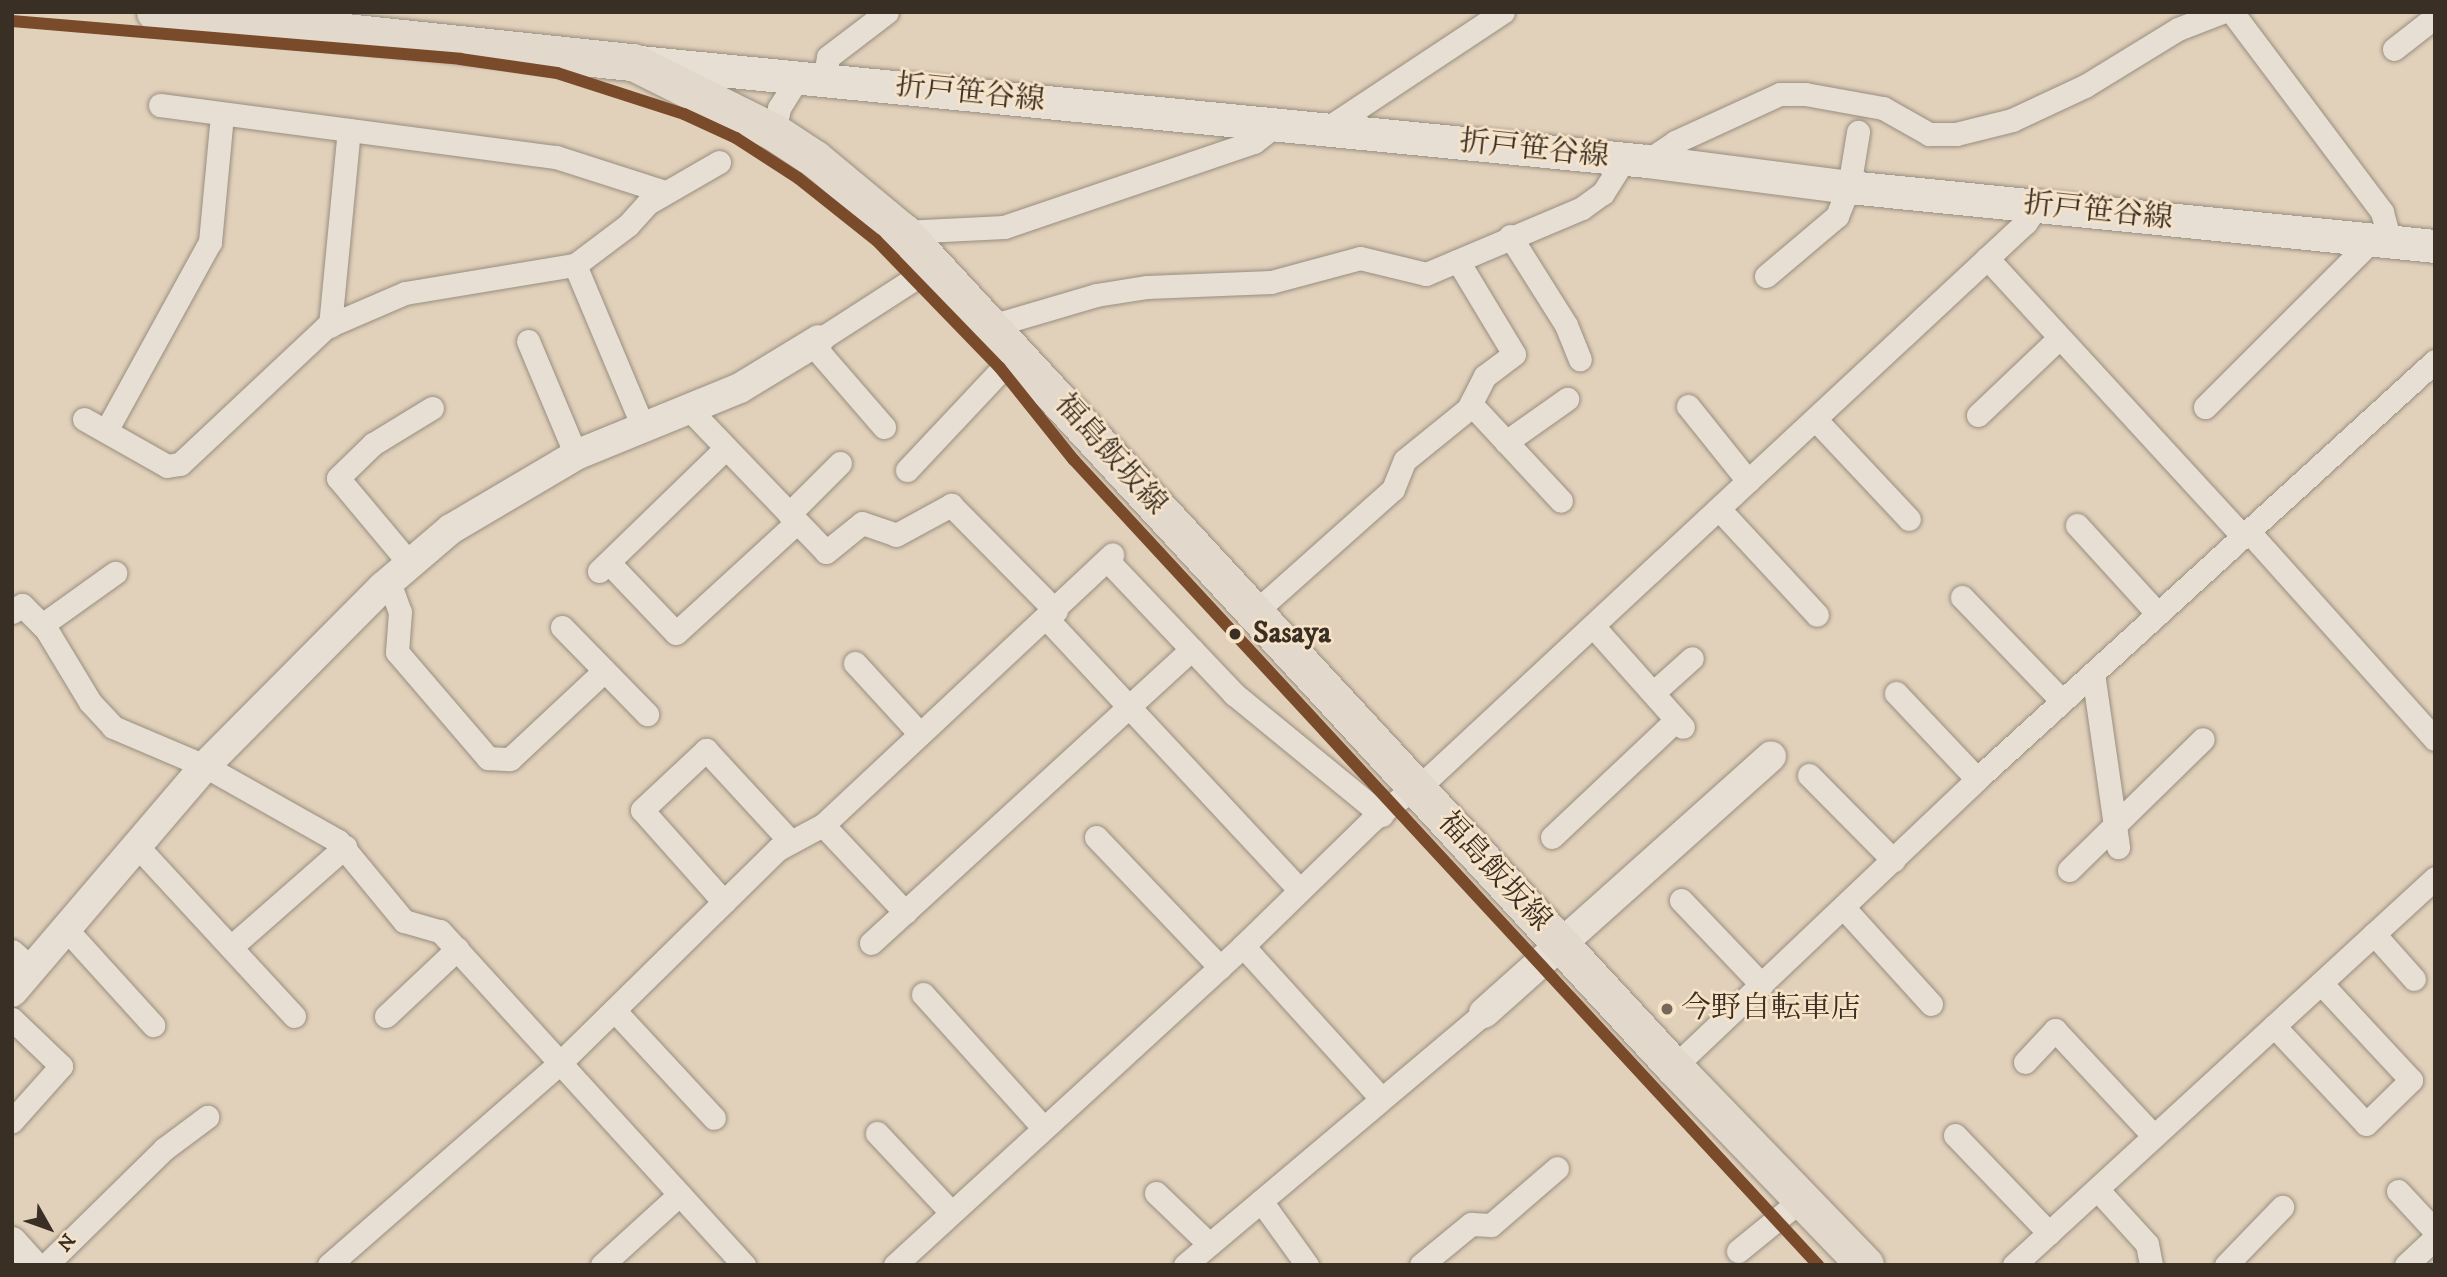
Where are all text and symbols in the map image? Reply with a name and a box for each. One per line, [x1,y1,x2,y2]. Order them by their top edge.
street label: 折戸笹谷線 [894,68,1046,120]
street label: 折戸笹谷線 [1458,124,1610,176]
street label: 折戸笹谷線 [2022,186,2174,238]
street label: 福島飯坂線 [1046,387,1174,523]
place label: Sasaya [1253,616,1331,652]
marker: Sasaya [1223,622,1247,646]
street label: 福島飯坂線 [1430,805,1558,939]
place label: 今野自転車店 [1681,991,1861,1027]
marker: 今野自転車店 [1659,1001,1675,1017]
north arrow [14,1193,84,1263]
text: N [52,1228,79,1255]

